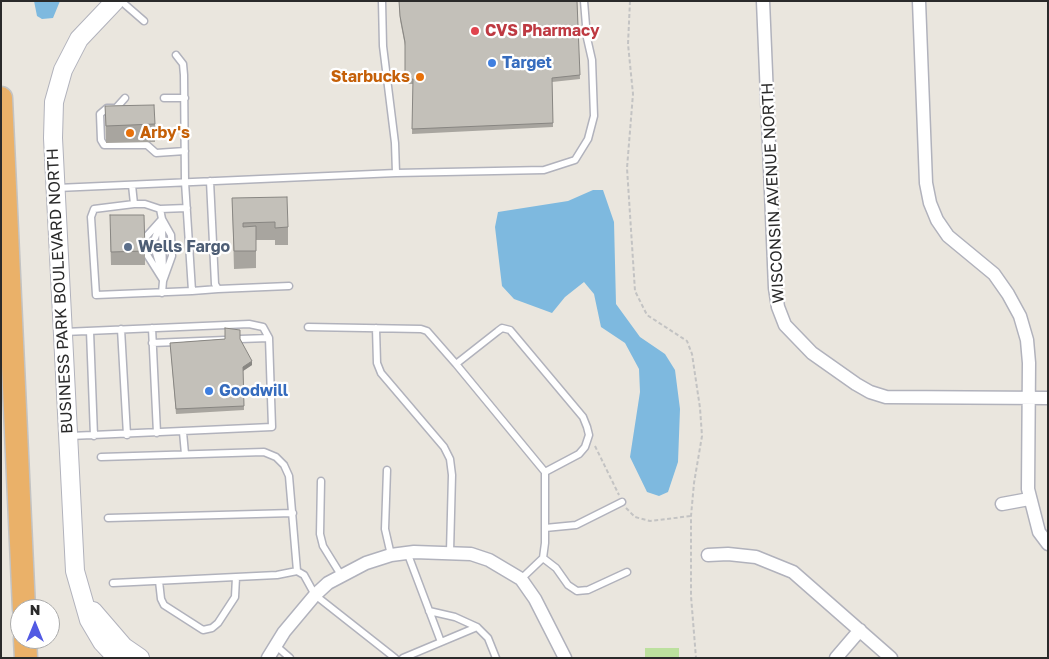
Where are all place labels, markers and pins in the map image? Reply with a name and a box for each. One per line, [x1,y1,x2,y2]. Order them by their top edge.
place label: CVS Pharmacy [485,21,600,41]
marker: CVS Pharmacy [469,25,481,37]
place label: Target [502,53,552,73]
marker: Target [486,57,498,69]
place label: Starbucks [331,67,410,87]
marker: Starbucks [414,71,426,83]
place label: Arby's [140,123,190,143]
marker: Arby's [124,127,136,139]
place label: Wells Fargo [138,237,230,257]
marker: Wells Fargo [122,241,134,253]
place label: Goodwill [219,381,288,401]
marker: Goodwill [203,385,215,397]

